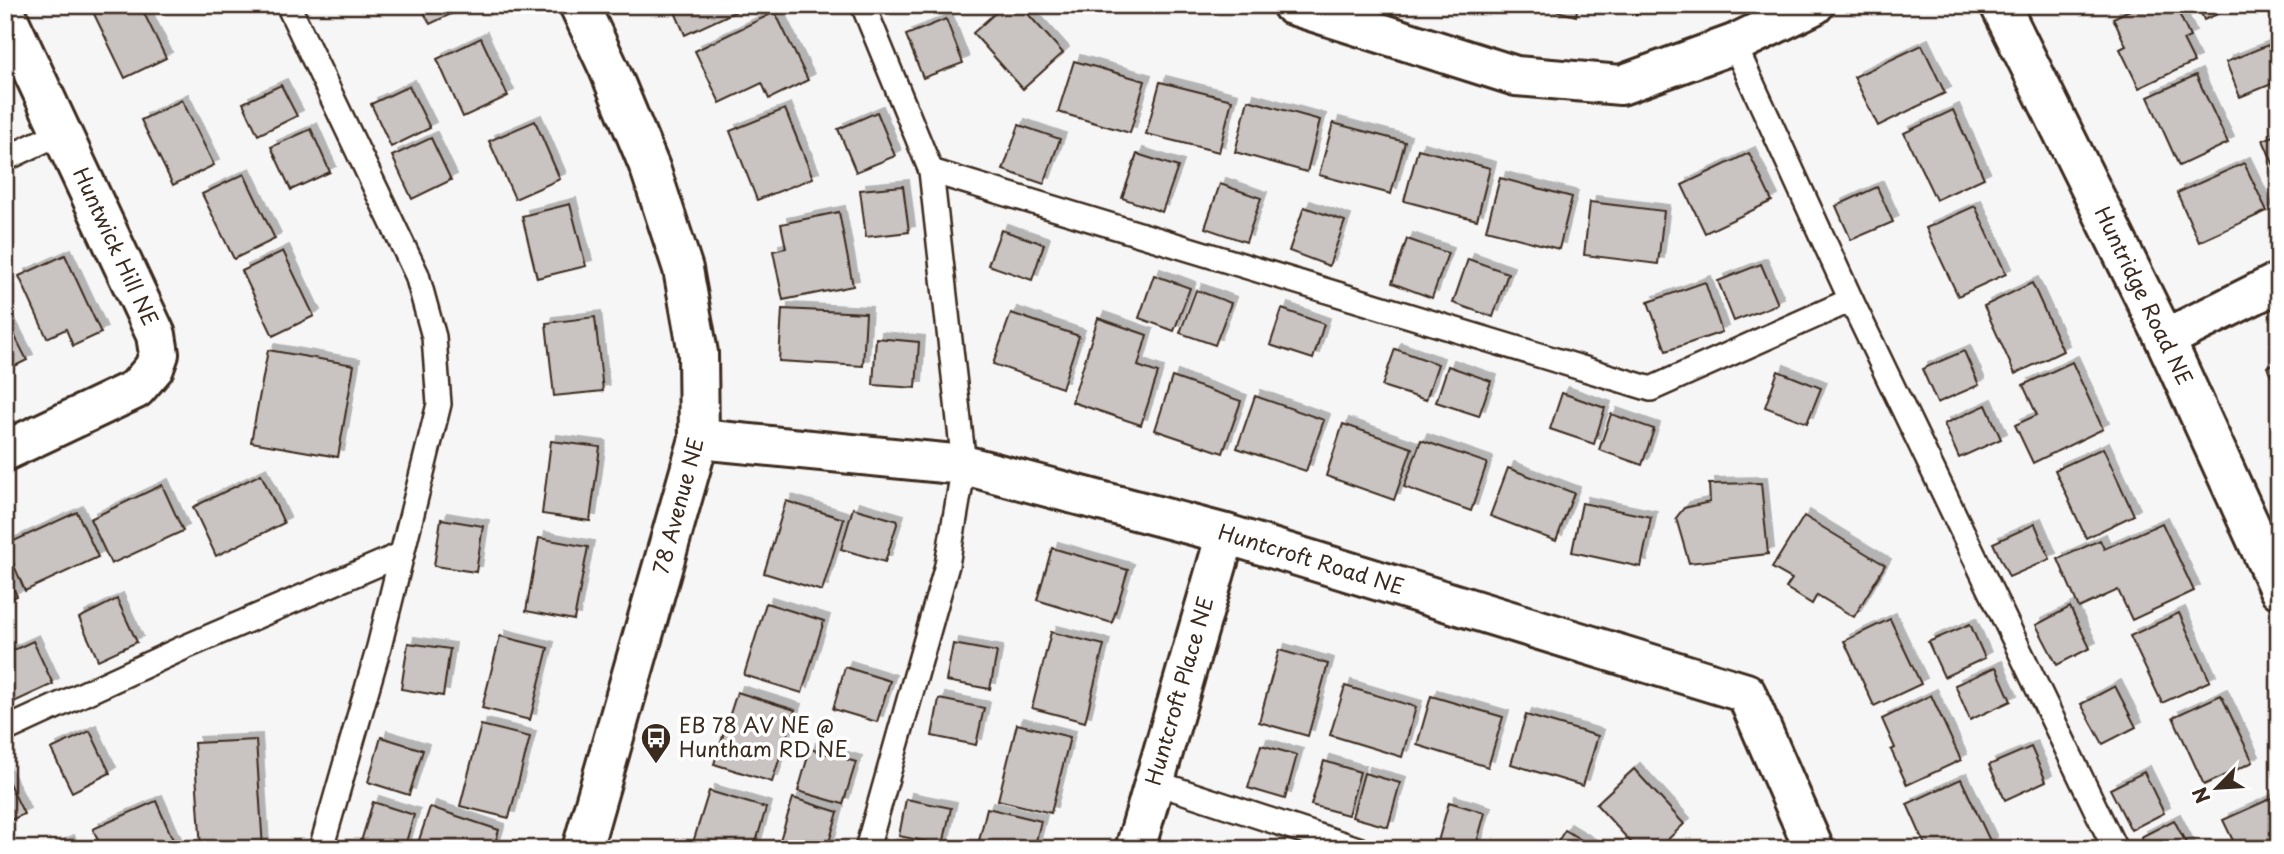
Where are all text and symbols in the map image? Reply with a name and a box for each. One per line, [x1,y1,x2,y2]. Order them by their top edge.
street label: Huntwick Hill NE [66,162,168,331]
street label: Huntridge Road NE [2088,200,2202,390]
street label: 78 Avenue NE [643,434,711,577]
street label: Huntcroft Road NE [1215,515,1408,602]
street label: Huntcroft Place NE [1136,592,1220,789]
place label: EB 78 AV NE @ Huntham RD NE [679,708,848,764]
bus stop icon: EB 78 AV NE @ Huntham RD NE [639,721,673,765]
north arrow [2182,752,2252,822]
text: N [2185,783,2217,808]

